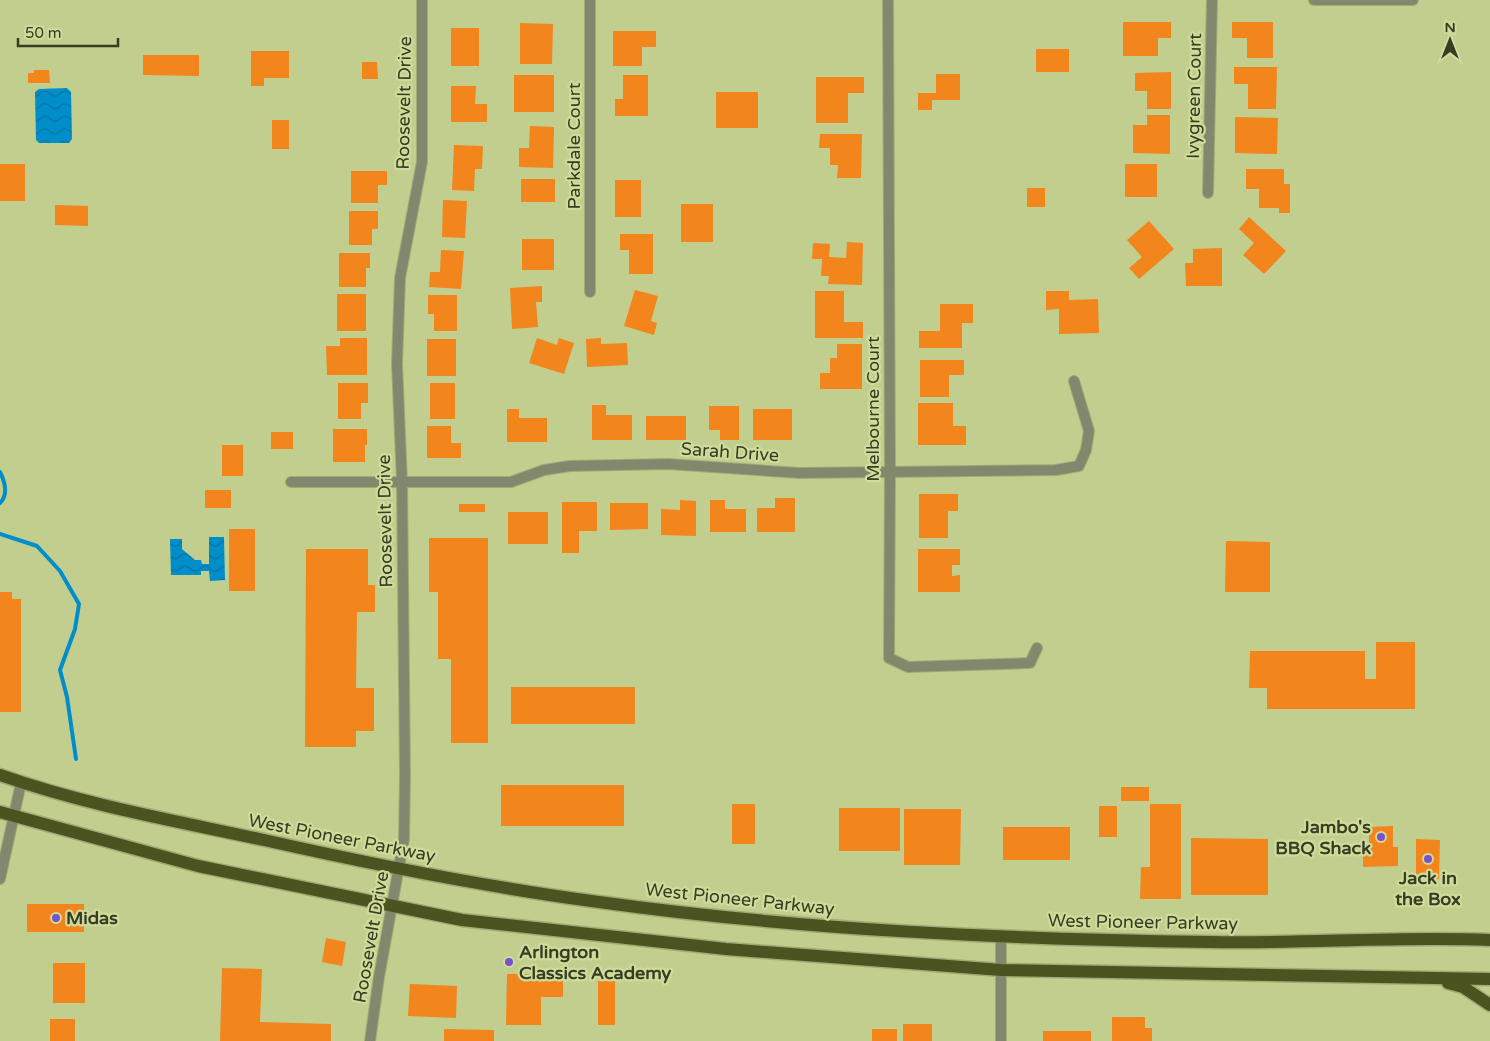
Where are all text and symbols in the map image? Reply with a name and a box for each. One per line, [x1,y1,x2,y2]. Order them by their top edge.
scale bar [18,15,118,47]
north arrow [1425,15,1475,65]
text: N [1444,19,1456,36]
text: 50 m [25,24,62,42]
street label: Ivygreen Court [1182,33,1206,159]
street label: Roosevelt Drive [392,36,416,170]
street label: Parkdale Court [563,82,585,210]
street label: Melbourne Court [862,336,884,482]
street label: Sarah Drive [680,438,780,466]
street label: Roosevelt Drive [373,454,397,588]
street label: West Pioneer Parkway [247,809,438,867]
place label: Jambo's BBQ Shack [1275,816,1371,859]
marker: Jambo's BBQ Shack [1375,831,1387,843]
marker: Jack in the Box [1422,853,1434,865]
place label: Jack in the Box [1395,867,1461,910]
street label: Roosevelt Drive [349,869,393,1005]
street label: West Pioneer Parkway [644,878,836,920]
place label: Midas [66,907,118,929]
street label: West Pioneer Parkway [1048,909,1239,935]
marker: Midas [50,912,62,924]
place label: Arlington Classics Academy [519,941,672,984]
marker: Arlington Classics Academy [503,956,515,968]

